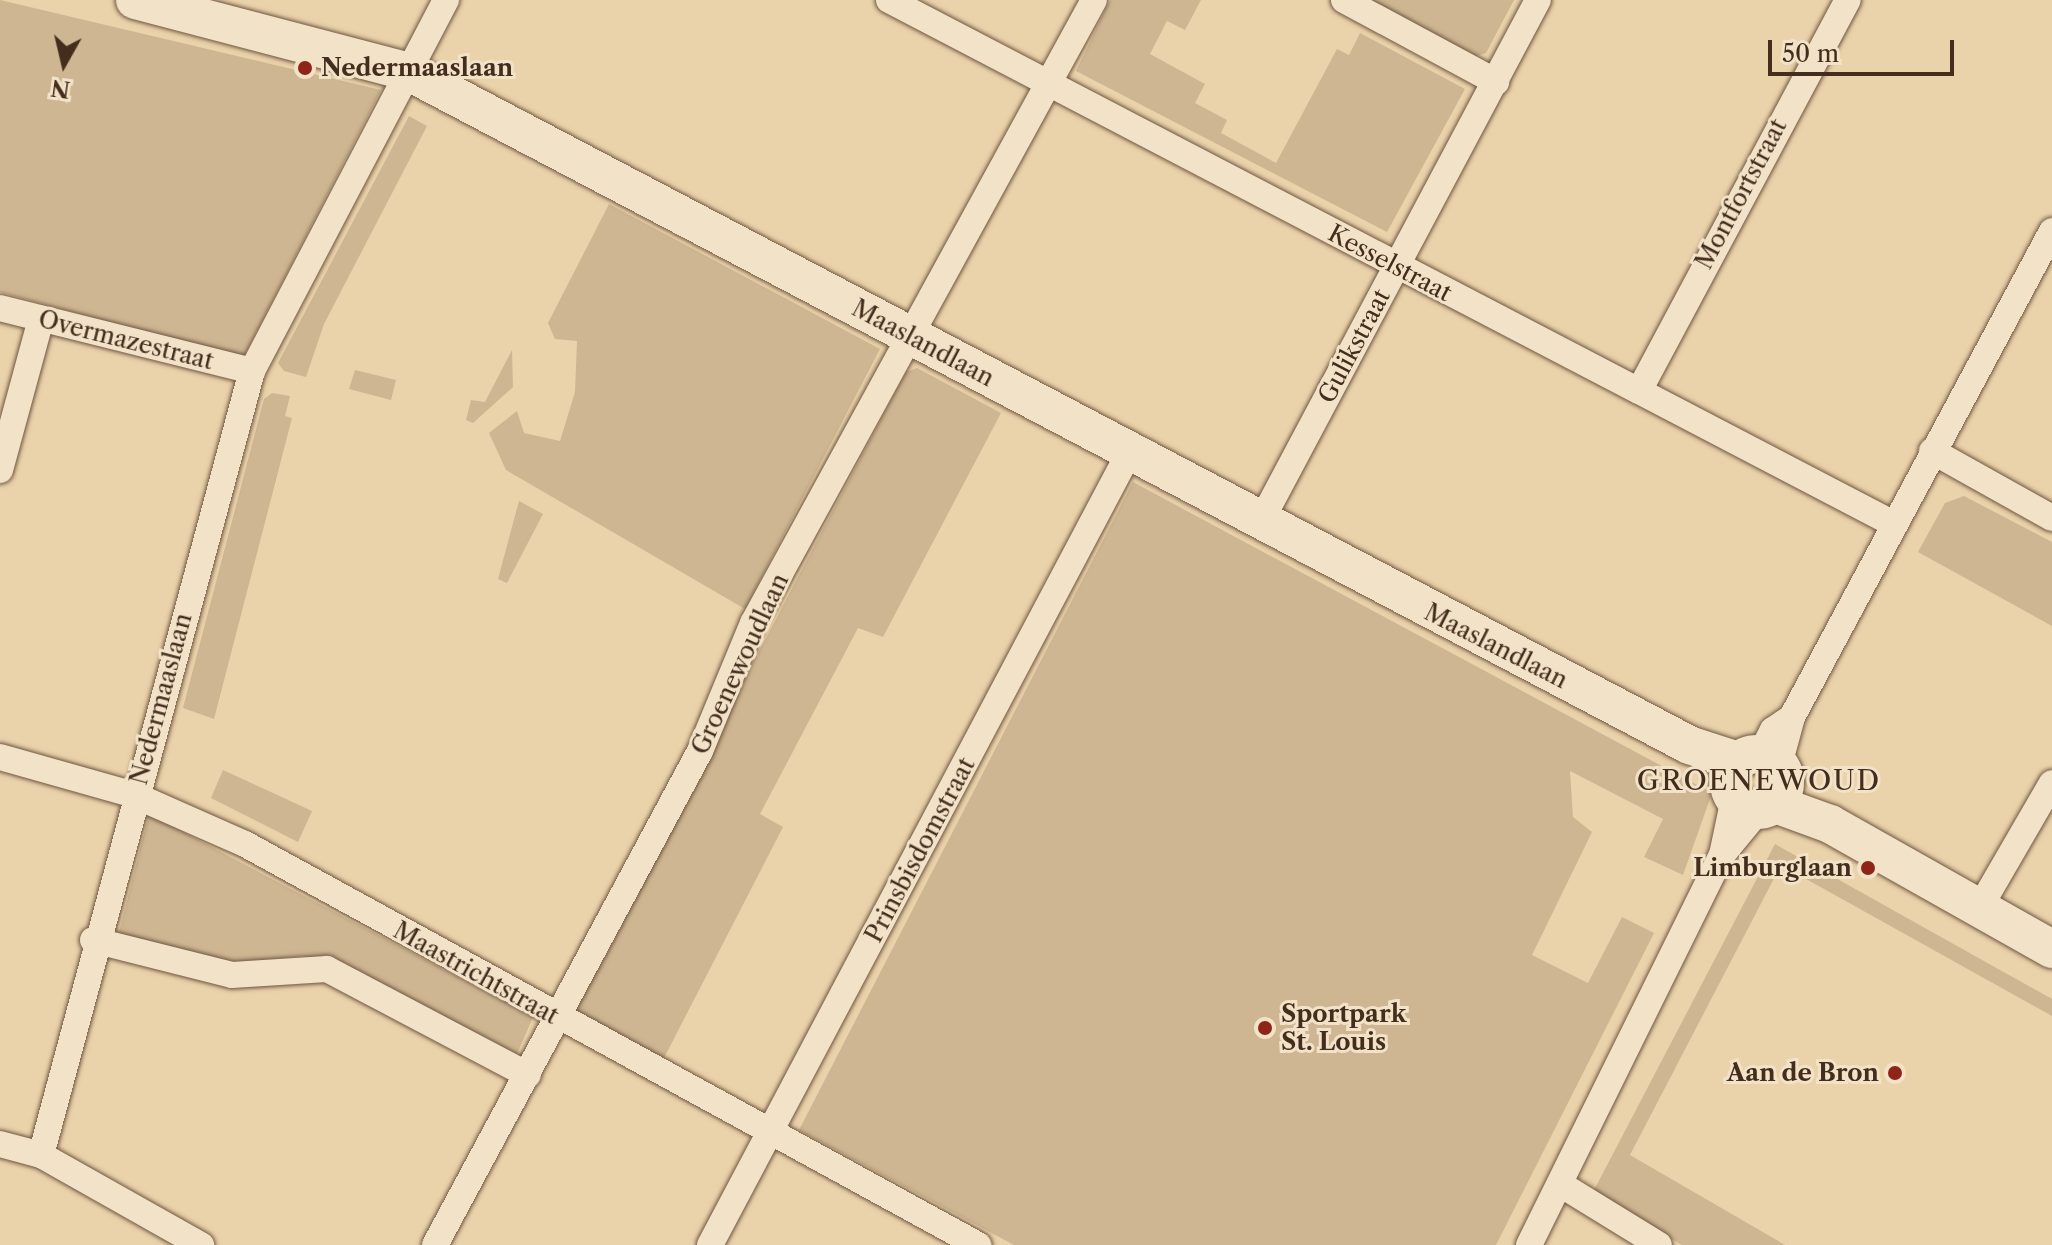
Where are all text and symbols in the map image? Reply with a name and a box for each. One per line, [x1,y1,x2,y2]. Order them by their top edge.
north arrow [24,24,104,104]
scale bar [1772,24,1958,74]
text: 50 m [1782,39,1839,68]
place label: Nedermaaslaan [321,54,513,82]
marker: Nedermaaslaan [296,59,314,77]
text: N [49,74,72,103]
street label: Montfortstraat [1689,114,1793,274]
street label: Kesselstraat [1323,218,1457,308]
street label: Gulikstraat [1312,284,1396,408]
street label: Maaslandlaan [847,293,999,393]
street label: Overmazestraat [36,304,216,376]
street label: Groenewoudlaan [685,569,795,759]
street label: Maaslandlaan [1420,598,1572,694]
street label: Nedermaaslaan [124,610,198,788]
street label: Prinsbisdomstraat [859,753,981,947]
district label: GROENEWOUD [1637,763,1881,797]
place label: Limburglaan [1693,854,1852,882]
marker: Limburglaan [1859,859,1877,877]
street label: Maastrichtstraat [388,916,564,1030]
place label: Sportpark St. Louis [1281,1000,1406,1056]
marker: Sportpark St. Louis [1256,1019,1274,1037]
place label: Aan de Bron [1727,1059,1879,1087]
marker: Aan de Bron [1886,1064,1904,1082]

